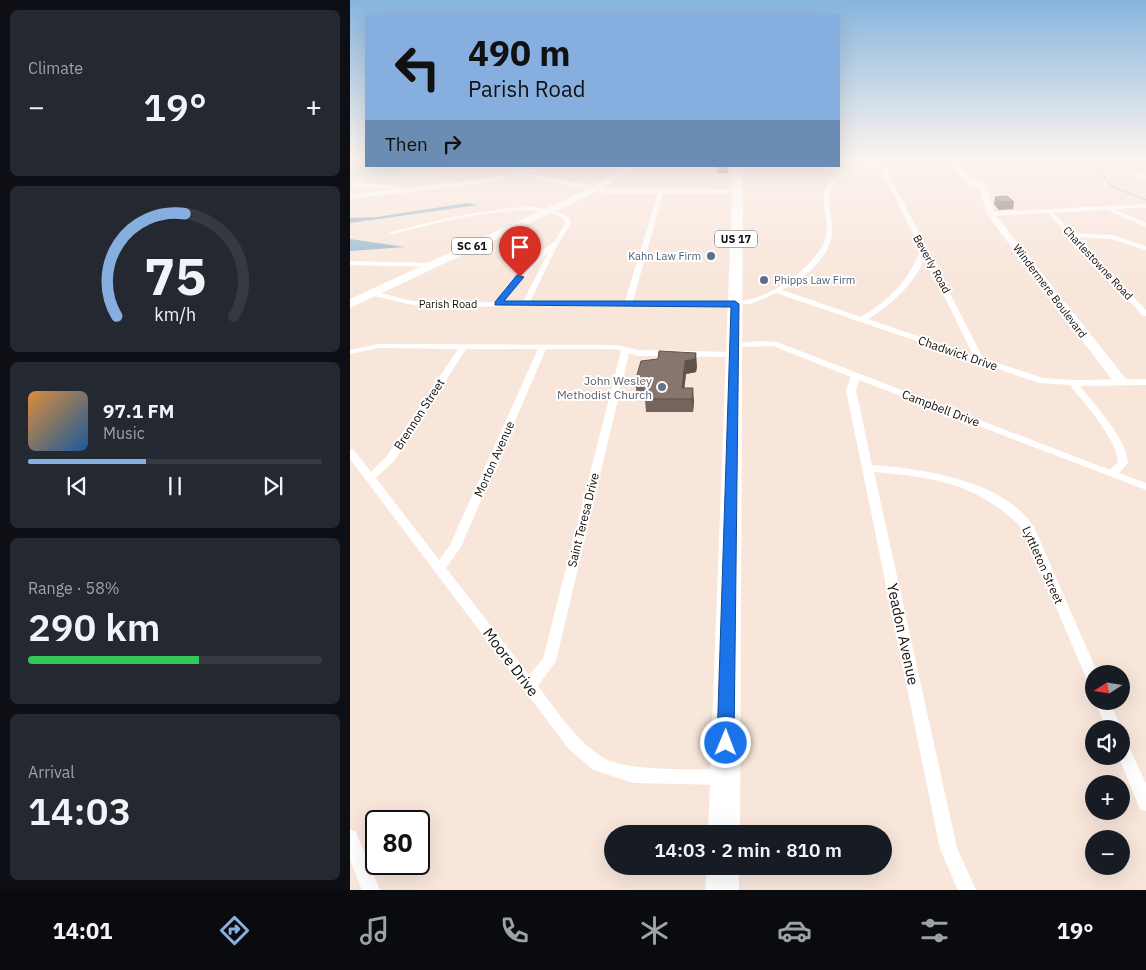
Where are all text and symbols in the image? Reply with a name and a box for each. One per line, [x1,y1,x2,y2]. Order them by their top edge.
text: 490 m [468,30,571,76]
icon: left [385,35,450,100]
text: Climate [28,58,83,78]
text: Parish Road [468,74,585,103]
text: 19° [143,82,207,131]
text: − [28,88,45,125]
text: + [305,88,322,125]
icon: right [438,130,466,158]
text: Then [385,132,428,156]
street label: Charlestowne Road [1060,223,1136,303]
pin [499,226,541,277]
road number: US 17 [715,230,757,248]
street label: Beverly Road [910,232,954,296]
icon: arrive [506,233,534,261]
road number: SC 61 [452,238,492,255]
street label: Windermere Boulevard [1010,241,1090,341]
text: 75 [144,242,206,309]
place label: Kahn Law Firm [628,249,701,263]
marker: Kahn Law Firm [705,250,717,262]
place label: Phipps Law Firm [774,273,855,287]
marker: Phipps Law Firm [758,274,770,286]
street label: Parish Road [419,297,477,311]
text: km/h [154,303,196,326]
street label: Chadwick Drive [916,332,1000,374]
place label: John Wesley Methodist Church [557,373,652,402]
street label: Brennon Street [390,376,448,452]
marker: John Wesley Methodist Church [656,381,668,393]
street label: Campbell Drive [900,386,982,430]
text: 97.1 FM [103,399,174,423]
street label: Morton Avenue [471,418,518,499]
text: Music [103,423,145,443]
street label: Saint Teresa Drive [564,471,602,569]
icon: previous [63,472,91,500]
icon: pause [161,472,189,500]
icon: next [259,472,287,500]
street label: Lyttleton Street [1019,524,1067,606]
text: Range · 58% [28,578,120,598]
street label: Yeadon Avenue [883,581,923,687]
text: 290 km [28,602,160,651]
street label: Moore Drive [479,624,543,700]
north arrow [1085,665,1130,710]
map controls [1085,665,1130,875]
position arrow [699,716,751,768]
button: sound [1085,720,1130,765]
text: Arrival [28,762,75,782]
button: + [1085,775,1130,820]
text: 14:03 [28,786,131,835]
speed limit sign: 80 [365,810,430,875]
button: − [1085,830,1130,875]
text: 14:03 · 2 min · 810 m [654,838,842,862]
icon: directions [217,913,252,948]
icon: music [357,913,392,948]
icon: phone [497,913,532,948]
icon: climate [637,913,672,948]
icon: car [777,913,812,948]
icon: filters [917,913,952,948]
text: 14:01 [52,916,113,945]
text: 19° [1057,916,1093,945]

